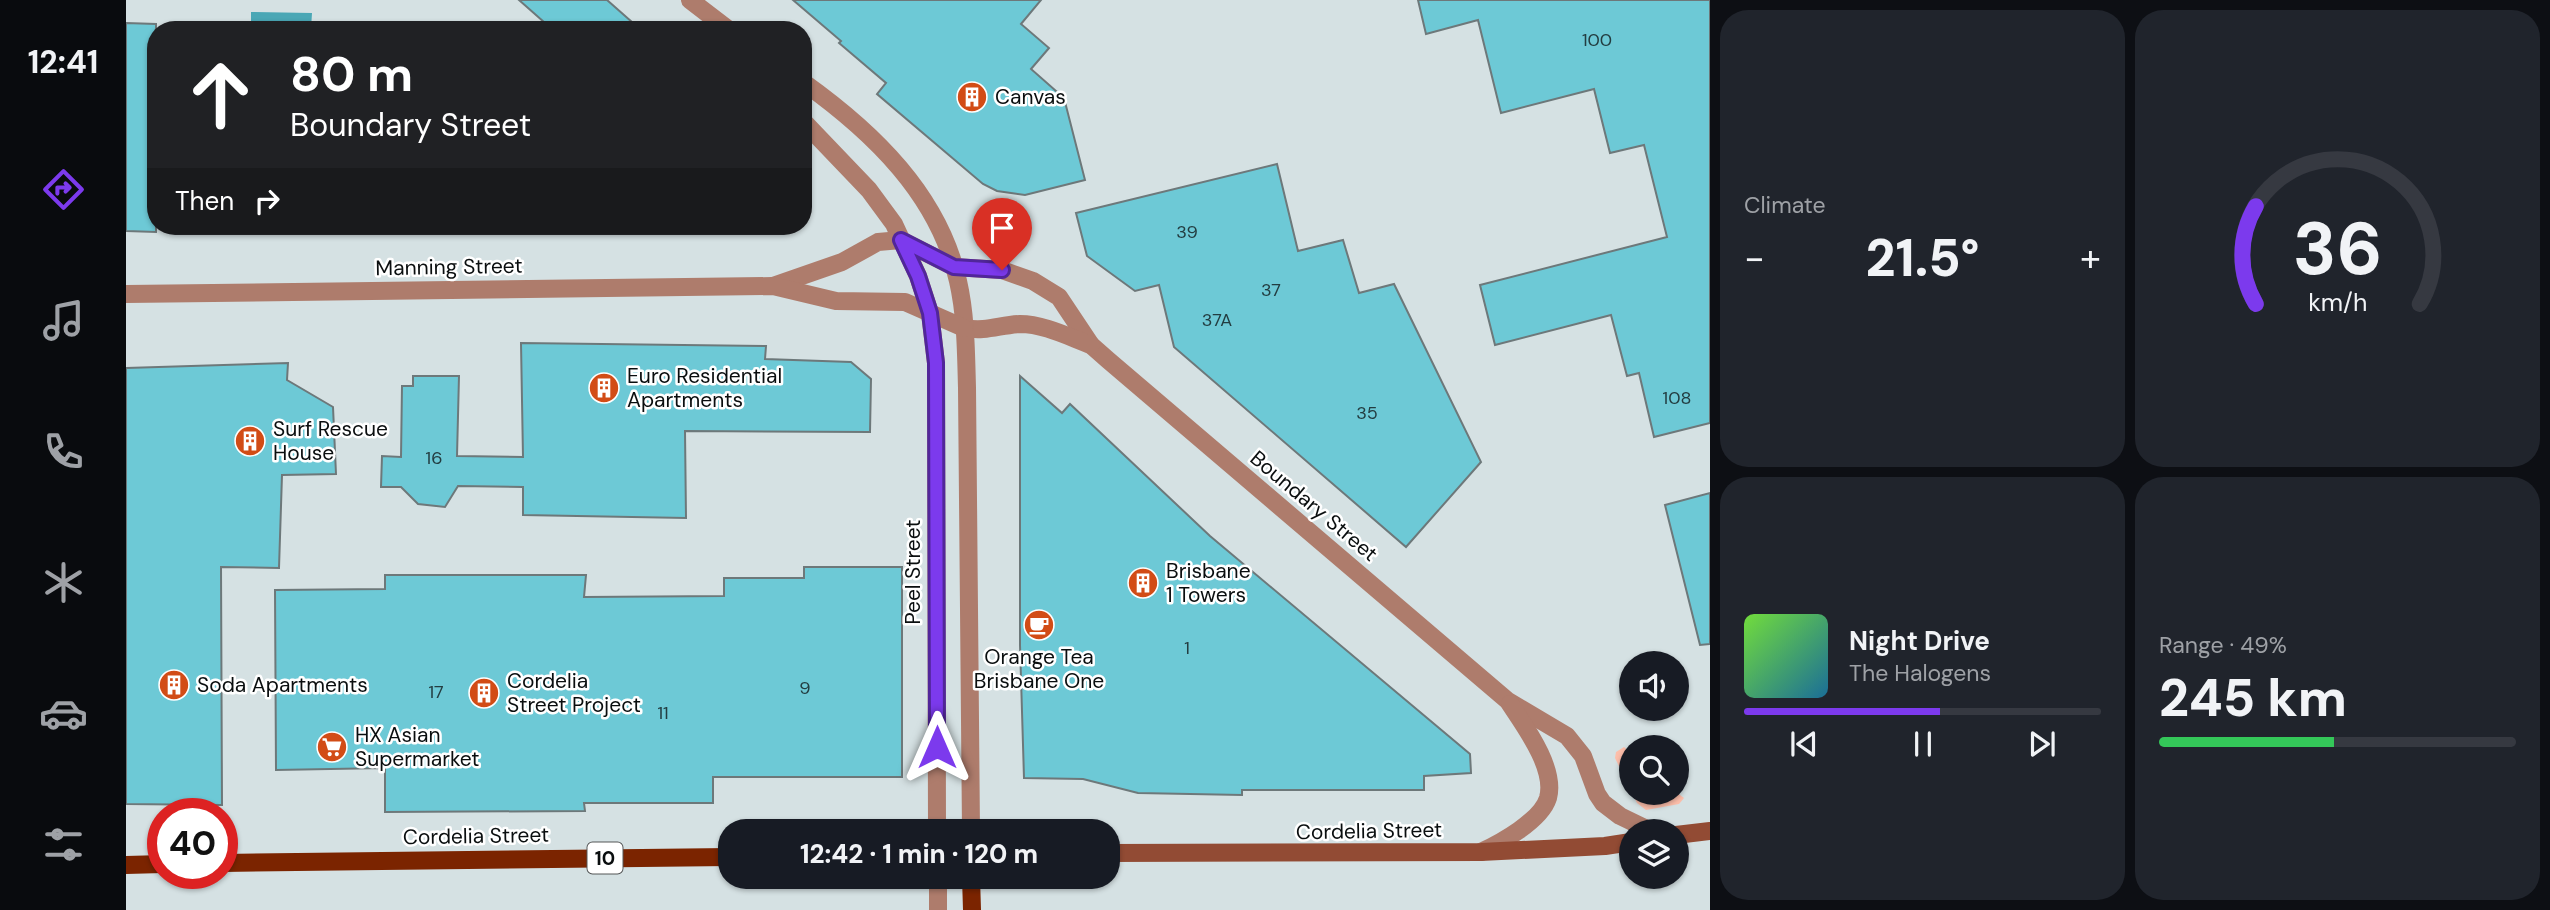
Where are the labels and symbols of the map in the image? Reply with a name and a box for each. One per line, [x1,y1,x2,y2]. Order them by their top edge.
house number: 100 [1582,28,1612,52]
building icon: Canvas [955,80,989,114]
place label: Canvas [995,83,1066,111]
pin [972,198,1032,270]
house number: 39 [1176,220,1198,244]
street label: Manning Street [375,252,523,282]
house number: 37 [1261,278,1281,302]
house number: 37A [1202,308,1232,332]
place label: Euro Residential Apartments [627,362,782,414]
building icon: Euro Residential Apartments [587,371,621,405]
house number: 108 [1663,386,1691,410]
house number: 35 [1356,401,1378,425]
place label: Surf Rescue House [273,415,388,467]
building icon: Surf Rescue House [233,424,267,458]
street label: Boundary Street [1244,444,1384,568]
house number: 16 [426,446,442,470]
street label: Peel Street [899,519,927,625]
place label: Brisbane 1 Towers [1166,557,1251,609]
building icon: Brisbane 1 Towers [1126,566,1160,600]
cafe icon: Orange Tea Brisbane One [1022,608,1056,642]
house number: 1 [1184,636,1190,660]
place label: Orange Tea Brisbane One [974,643,1104,695]
place label: Cordelia Street Project [507,667,641,719]
building icon: Soda Apartments [157,668,191,702]
place label: Soda Apartments [197,671,368,699]
building icon: Cordelia Street Project [467,676,501,710]
house number: 9 [799,676,811,700]
house number: 17 [428,680,444,704]
house number: 11 [657,701,669,725]
position arrow [900,710,974,784]
place label: HX Asian Supermarket [355,721,480,773]
supermarket icon: HX Asian Supermarket [315,730,349,764]
speed limit sign: 40 [147,798,238,889]
street label: Cordelia Street [1296,816,1442,846]
street label: Cordelia Street [403,821,549,851]
road number: 10 [588,842,622,874]

